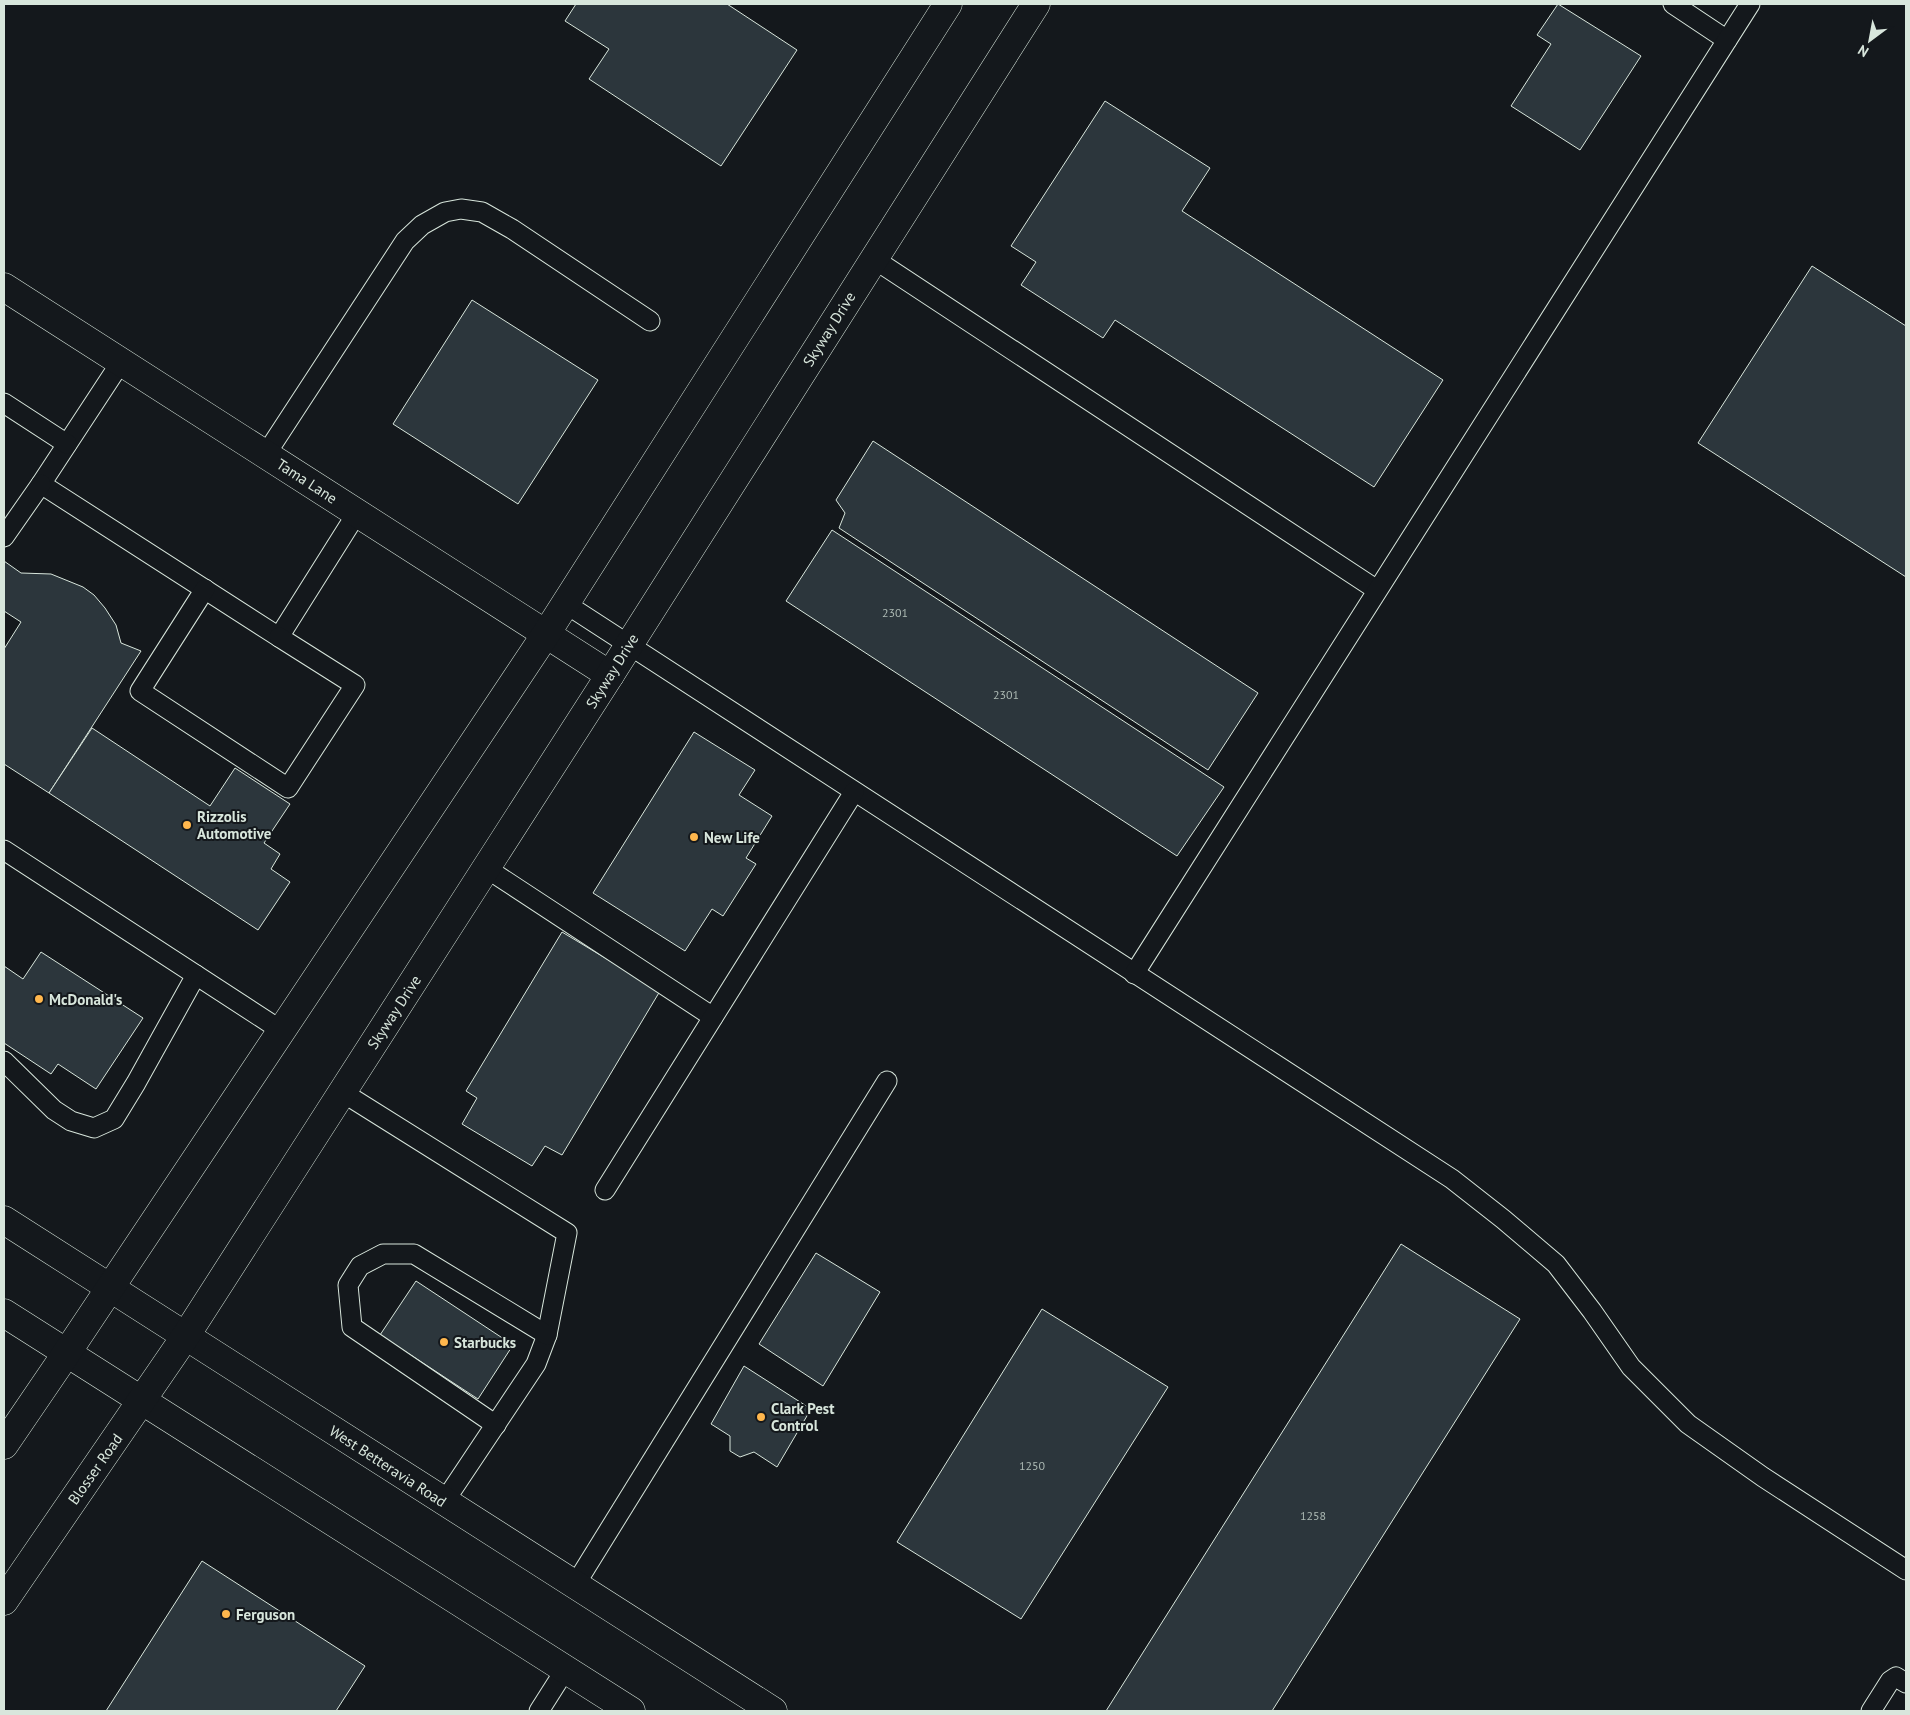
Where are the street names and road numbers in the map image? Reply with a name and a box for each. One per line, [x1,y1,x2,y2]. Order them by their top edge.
street label: Skyway Drive [799,288,859,370]
street label: Tama Lane [273,454,341,508]
street label: Skyway Drive [582,630,642,712]
street label: Skyway Drive [363,971,425,1053]
street label: West Betteravia Road [326,1421,450,1511]
street label: Blosser Road [64,1430,126,1508]

